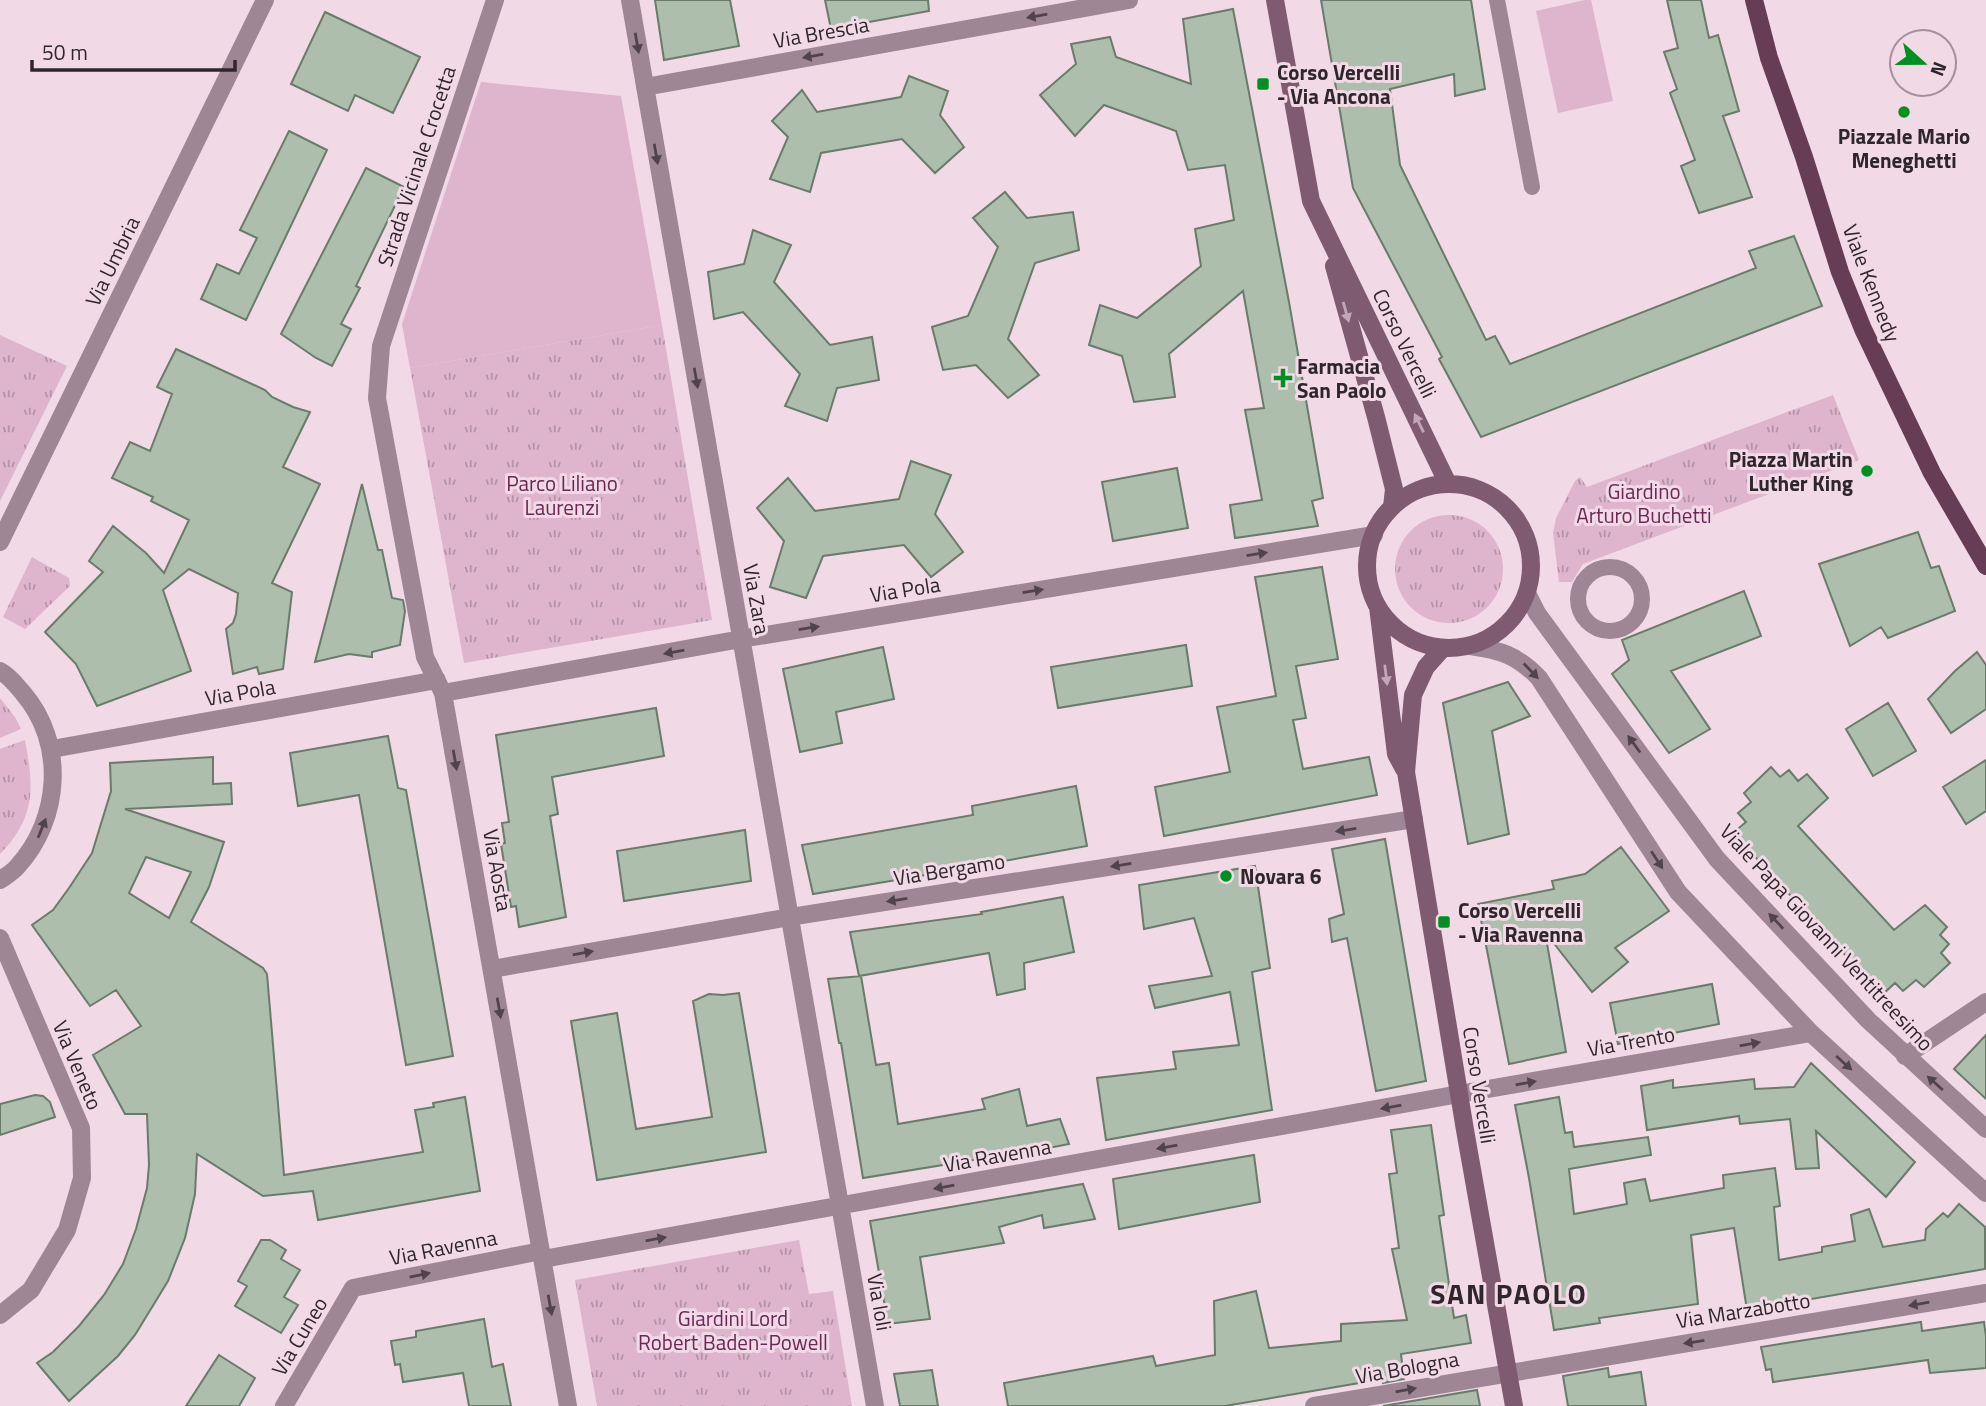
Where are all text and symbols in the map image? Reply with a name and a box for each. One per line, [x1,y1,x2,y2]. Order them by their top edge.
street label: Via Brescia [771,8,872,56]
one-way arrow [1026,11,1048,22]
scale bar [32,28,234,72]
north arrow [1888,28,1958,98]
one-way arrow [632,32,643,54]
text: 50 m [42,36,88,68]
one-way arrow [802,51,824,62]
place label: Corso Vercelli - Via Ancona [1277,56,1400,112]
text: N [1923,58,1955,81]
street label: Strada Vicinale Crocetta [368,61,464,271]
marker: Corso Vercelli - Via Ancona [1255,76,1271,92]
marker: Piazzale Mario Meneghetti [1896,104,1912,120]
place label: Piazzale Mario Meneghetti [1838,120,1970,176]
one-way arrow [651,143,662,165]
street label: Via Umbria [76,210,148,311]
street label: Viale Kennedy [1835,219,1909,347]
street label: Corso Vercelli [1365,283,1445,403]
one-way arrow [1342,301,1352,322]
place label: Farmacia San Paolo [1297,350,1386,406]
one-way arrow [691,367,702,389]
marker: Farmacia San Paolo [1275,370,1291,386]
one-way arrow [1413,413,1424,433]
place label: Piazza Martin Luther King [1729,443,1853,499]
marker: Piazza Martin Luther King [1859,463,1875,479]
park label: Parco Liliano Laurenzi [506,467,618,523]
park label: Giardino Arturo Buchetti [1576,475,1712,531]
one-way arrow [1247,548,1269,559]
street label: Via Zara [735,561,779,637]
street label: Via Pola [868,568,943,610]
one-way arrow [1022,585,1044,596]
one-way arrow [798,622,820,633]
one-way arrow [663,646,685,657]
one-way arrow [1523,662,1540,679]
one-way arrow [1381,664,1392,686]
street label: Via Pola [202,670,278,714]
one-way arrow [1627,735,1641,753]
one-way arrow [450,749,461,771]
street label: Viale Papa Giovanni Ventitreesimo [1713,816,1941,1058]
one-way arrow [36,817,47,838]
one-way arrow [1335,825,1357,836]
street label: Via Aosta [475,826,521,914]
street label: Via Bergamo [891,844,1007,894]
one-way arrow [1650,851,1664,869]
one-way arrow [1110,860,1132,871]
place label: Novara 6 [1240,860,1322,892]
marker: Novara 6 [1218,868,1234,884]
place label: Corso Vercelli - Via Ravenna [1458,894,1583,950]
one-way arrow [886,895,908,906]
one-way arrow [1767,913,1784,930]
marker: Corso Vercelli - Via Ravenna [1436,914,1452,930]
one-way arrow [572,947,594,958]
one-way arrow [494,997,505,1019]
street label: Via Veneto [45,1015,111,1115]
street label: Via Trento [1585,1018,1677,1064]
street label: Corso Vercelli [1455,1024,1505,1146]
one-way arrow [1739,1038,1761,1049]
one-way arrow [1835,1055,1853,1071]
one-way arrow [1927,1076,1944,1092]
one-way arrow [1515,1077,1537,1088]
one-way arrow [1380,1101,1402,1112]
street label: Via Ravenna [941,1130,1054,1180]
one-way arrow [1156,1142,1178,1153]
one-way arrow [933,1182,955,1193]
street label: Via Ravenna [386,1221,500,1273]
one-way arrow [645,1233,667,1244]
one-way arrow [409,1270,431,1281]
street label: Via Ioli [859,1271,901,1333]
district label: SAN PAOLO [1430,1272,1588,1315]
street label: Via Marzabotto [1674,1284,1812,1336]
street label: Via Cuneo [263,1290,335,1382]
one-way arrow [545,1294,556,1316]
one-way arrow [1908,1299,1930,1310]
park label: Giardini Lord Robert Baden-Powell [638,1302,828,1358]
one-way arrow [1683,1337,1705,1348]
street label: Via Bologna [1353,1342,1462,1392]
one-way arrow [1395,1384,1417,1395]

